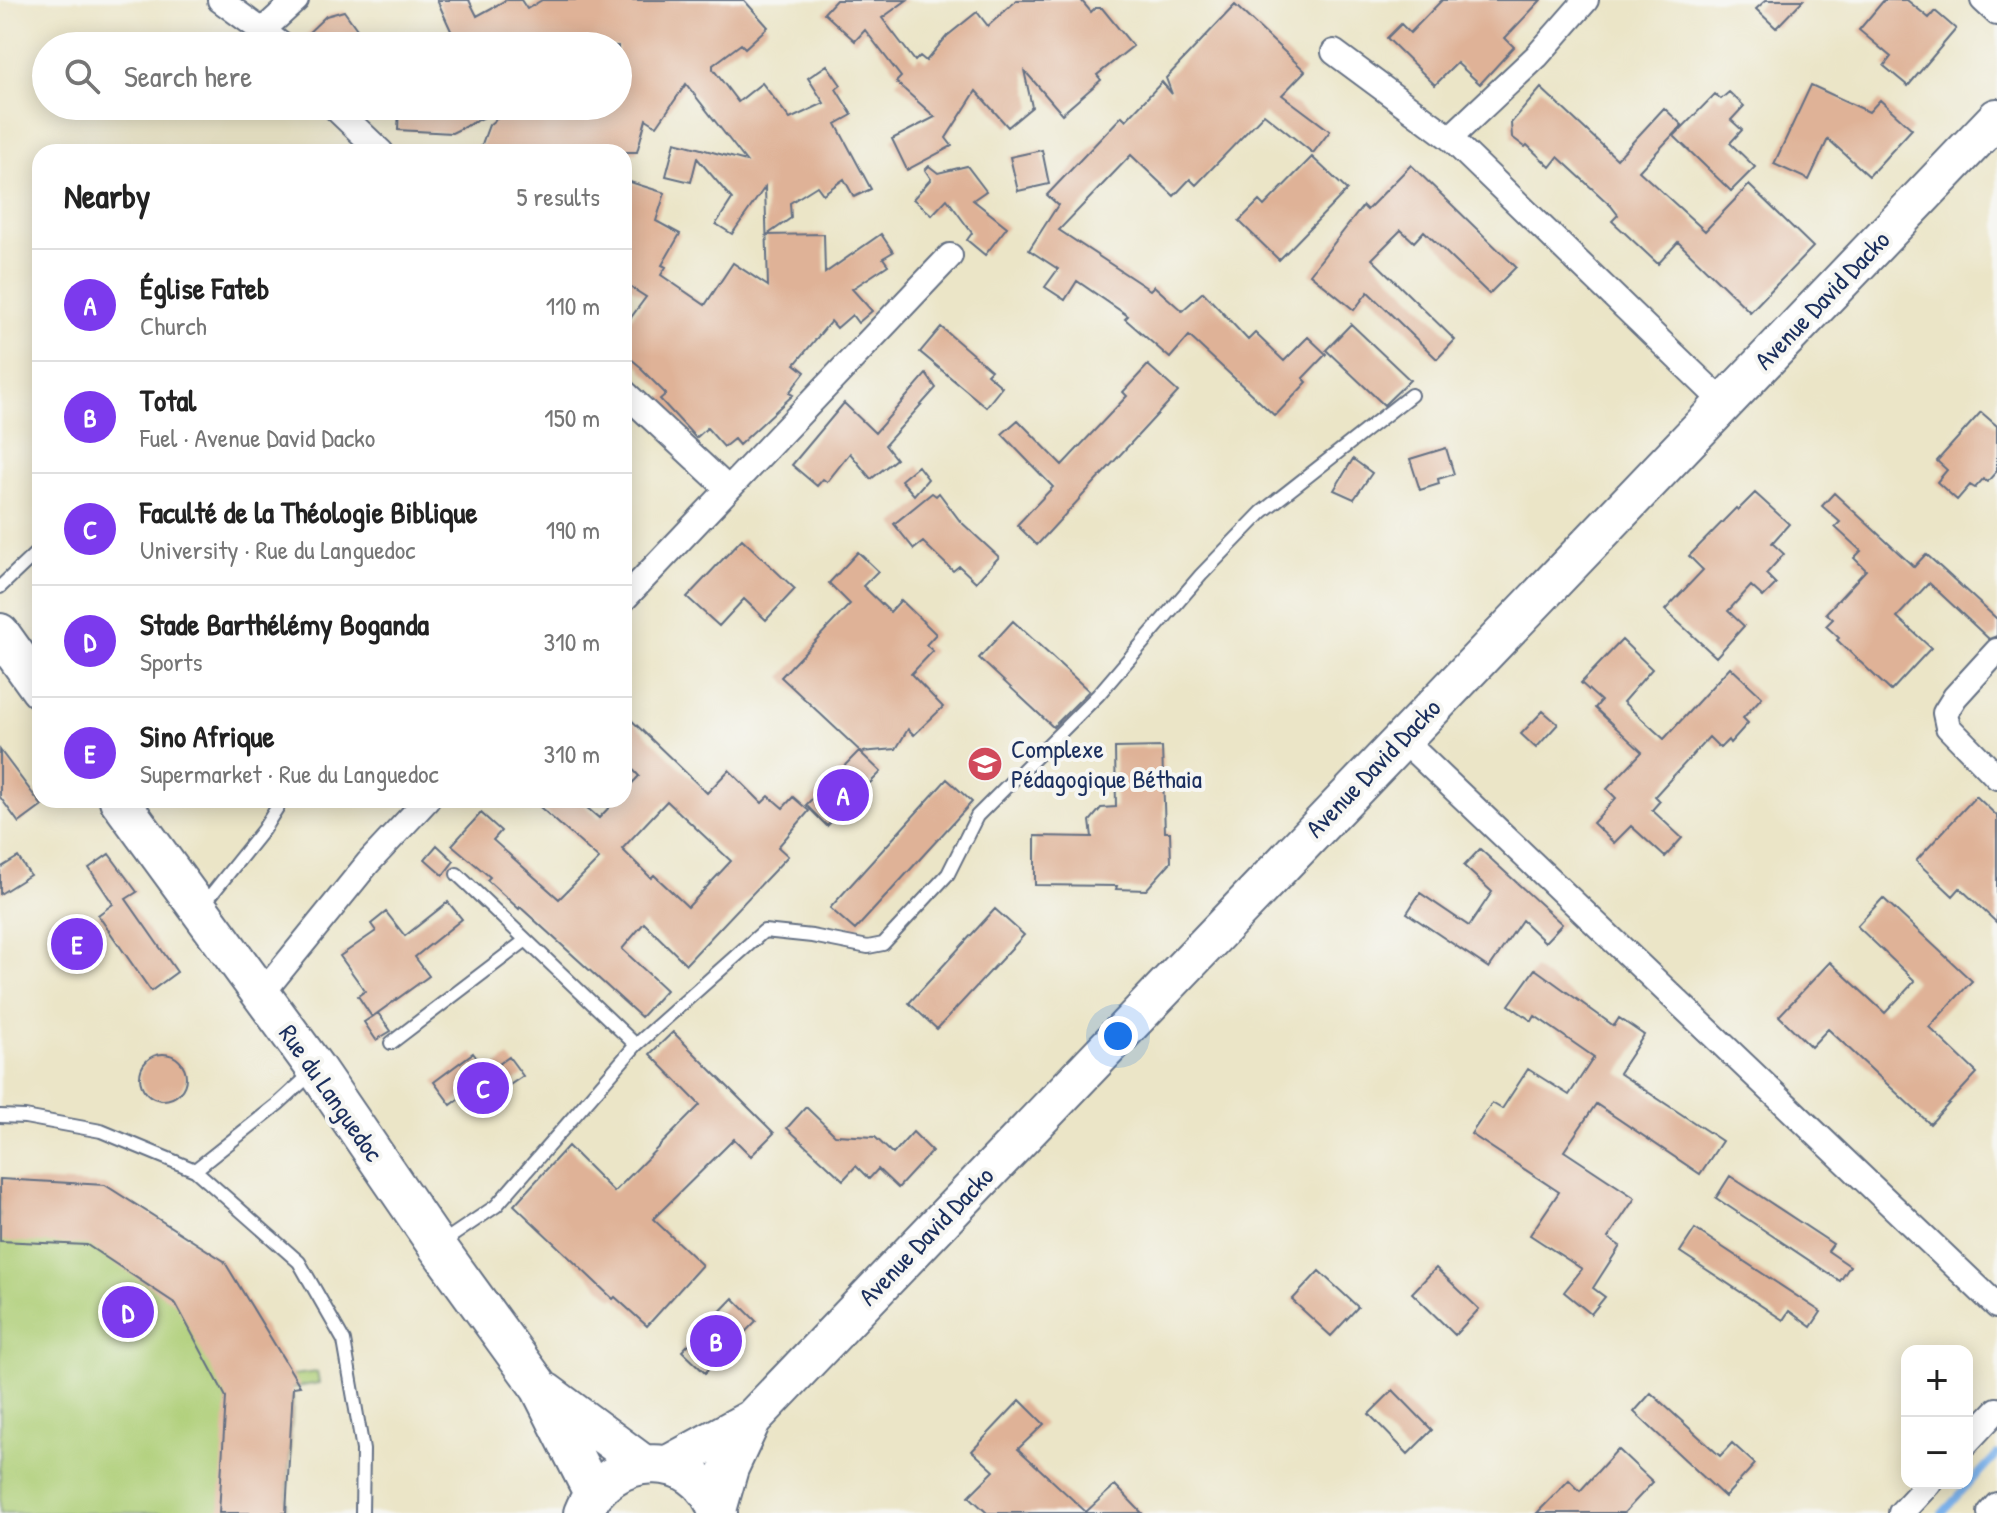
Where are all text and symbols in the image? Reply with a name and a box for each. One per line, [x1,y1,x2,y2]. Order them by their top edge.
search box [32,32,632,120]
icon: search [60,54,104,98]
text: Search here [124,56,252,96]
text: Nearby [64,173,150,219]
text: 5 results [516,179,600,214]
street label: Avenue David Dacko [1746,223,1897,377]
text: Église Fateb [140,268,269,308]
text: A [84,288,96,323]
text: 110 m [546,288,600,323]
text: Church [140,308,207,343]
text: Total [140,380,196,420]
text: B [83,400,97,435]
text: 150 m [544,400,600,435]
text: Fuel · Avenue David Dacko [140,420,375,455]
text: Faculté de la Théologie Biblique [140,492,477,532]
text: C [83,512,97,547]
text: 190 m [546,512,600,547]
text: University · Rue du Languedoc [140,532,415,567]
text: Stade Barthélémy Boganda [140,604,429,644]
text: D [84,624,96,659]
text: 310 m [544,624,600,659]
text: Sports [140,644,203,679]
street label: Avenue David Dacko [1297,691,1448,845]
text: Sino Afrique [140,716,275,756]
place label: Complexe Pédagogique Béthaia [1011,731,1202,796]
text: E [84,736,96,771]
text: 310 m [544,736,600,771]
school or university icon: Complexe Pédagogique Béthaia [966,745,1004,783]
text: Supermarket · Rue du Languedoc [140,756,439,791]
pin: A [817,765,869,825]
pin: E [51,914,103,974]
your location [1098,1016,1138,1056]
street label: Rue du Languedoc [271,1017,392,1168]
pin: C [457,1058,509,1118]
street label: Avenue David Dacko [850,1159,1001,1313]
pin: D [102,1282,154,1342]
pin: B [690,1311,742,1371]
map controls [1901,1345,1973,1489]
button: + [1901,1345,1973,1417]
button: − [1901,1417,1973,1489]

